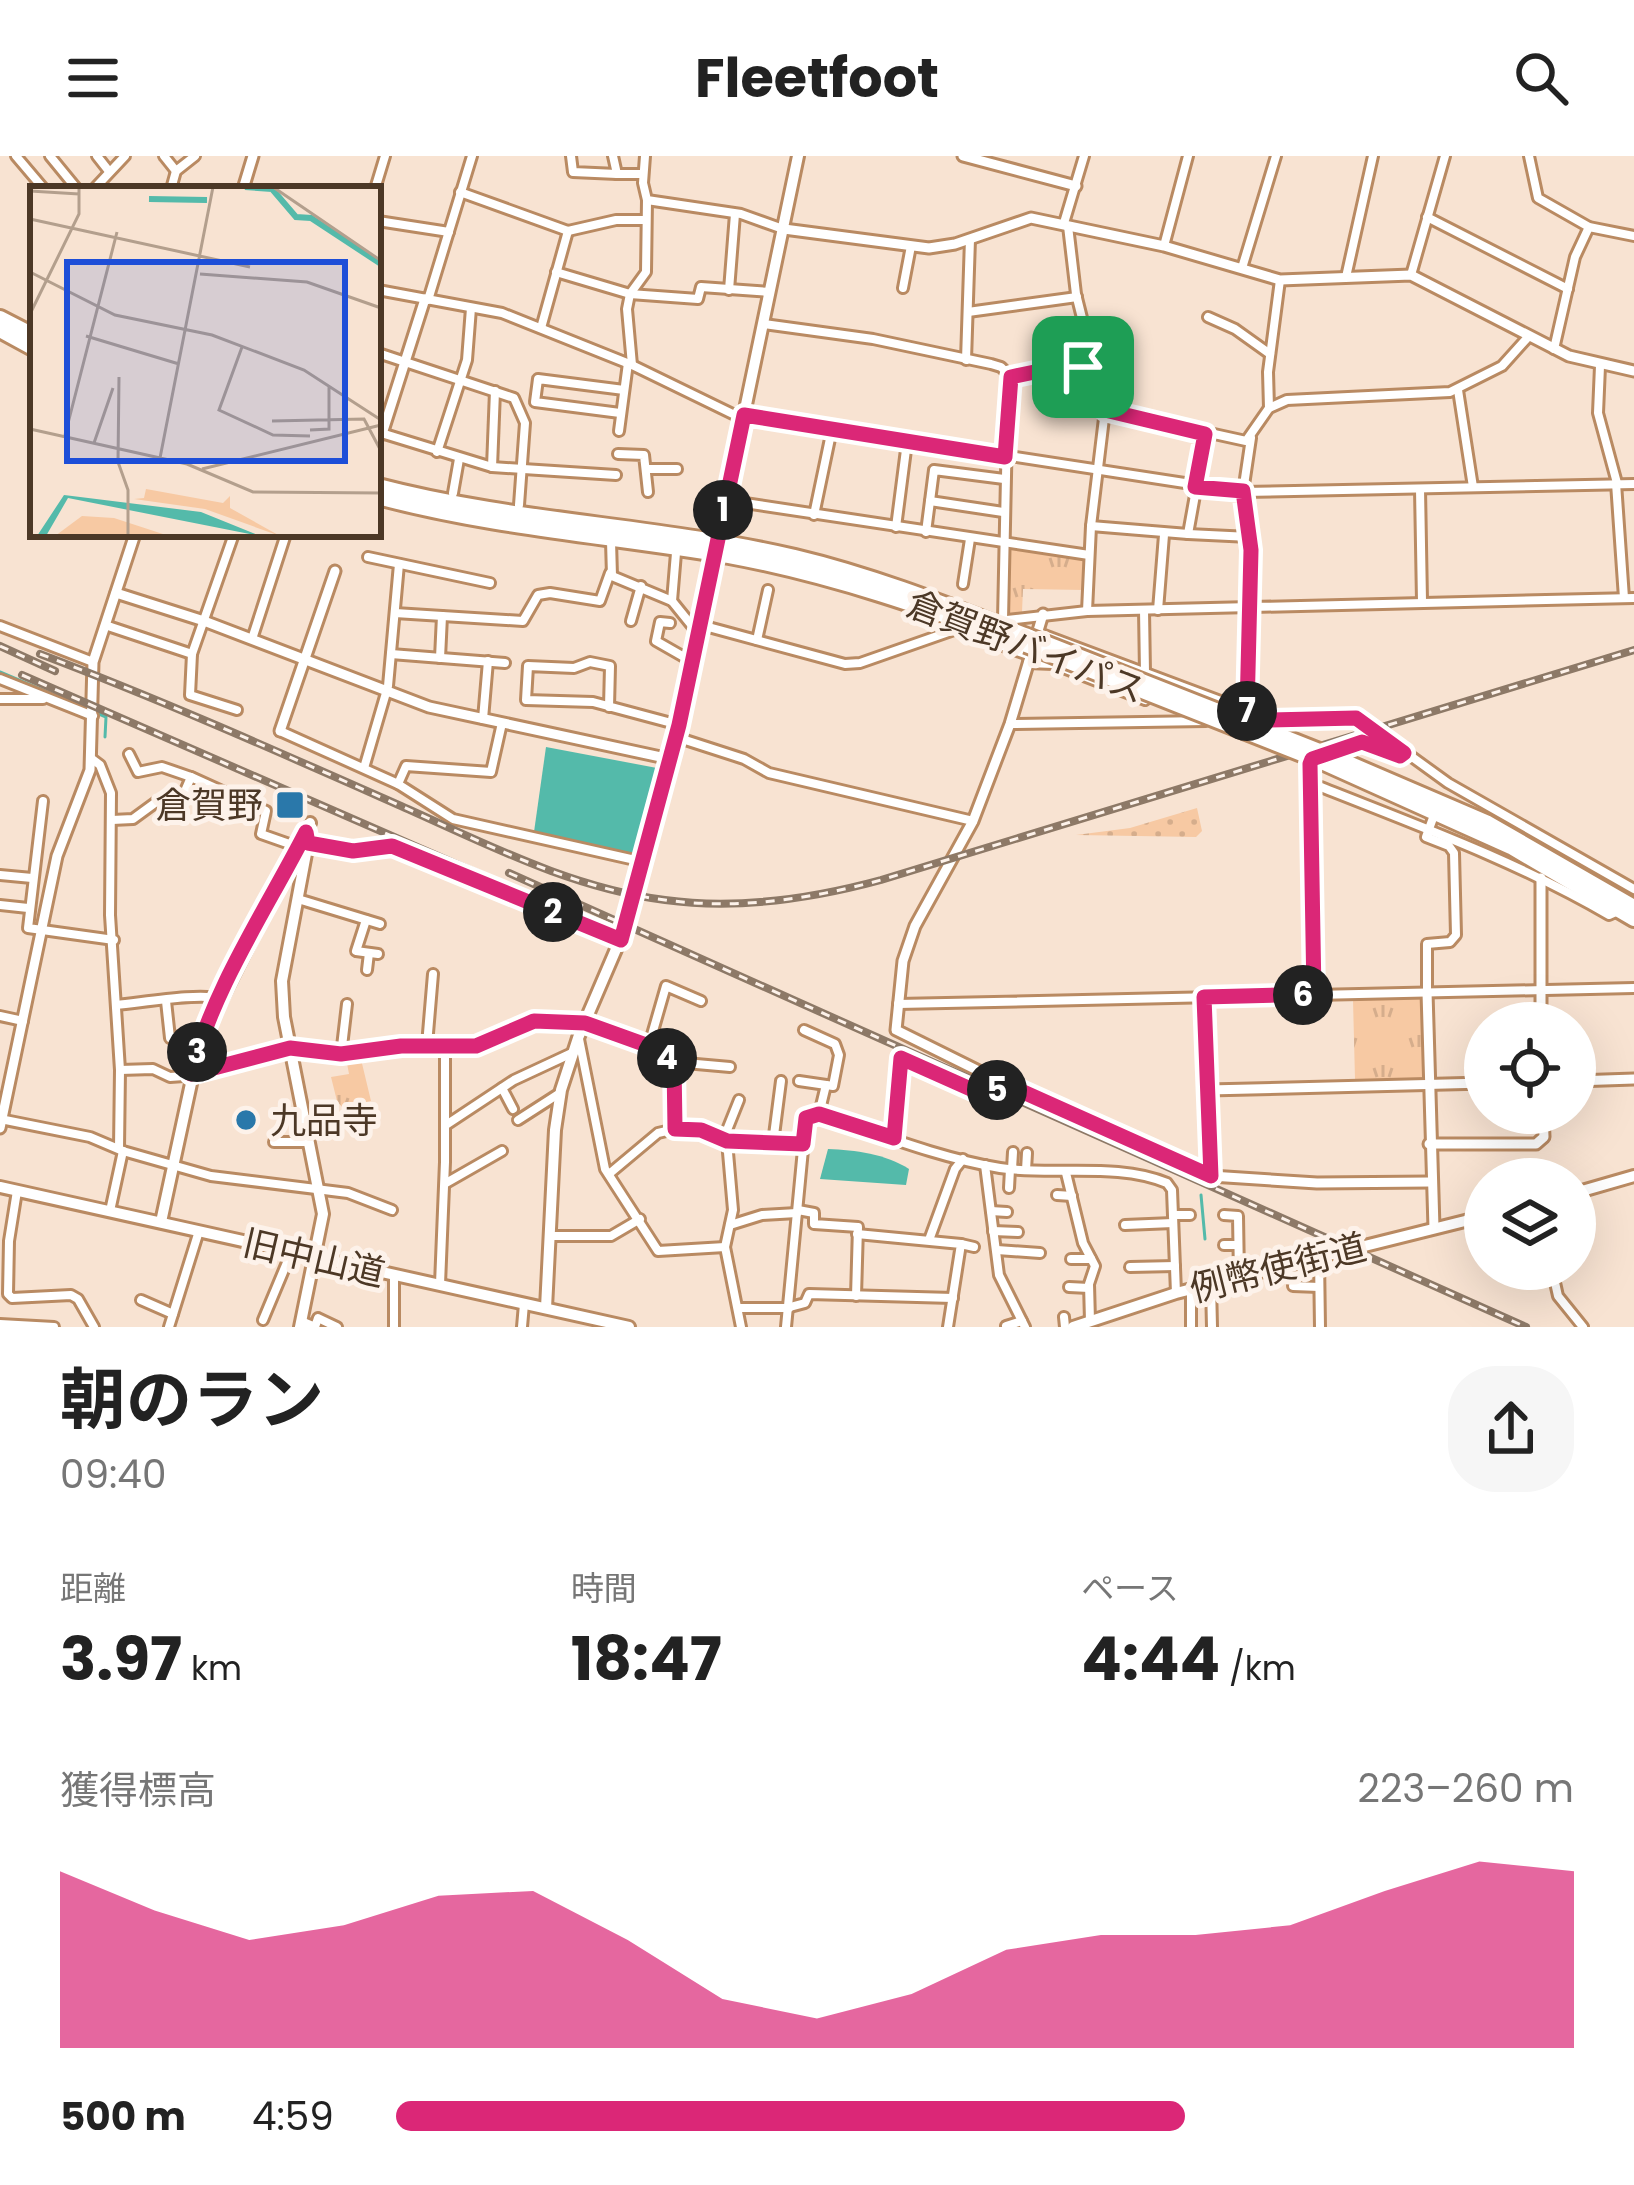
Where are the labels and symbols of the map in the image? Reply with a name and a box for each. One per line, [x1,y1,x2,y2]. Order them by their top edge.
inset map [30,186,381,537]
pin [1032,316,1134,418]
pin: 1 [693,480,753,540]
street label: 倉賀野バイパス [900,578,1152,716]
pin: 7 [1217,681,1277,741]
place label: 倉賀野 [155,780,263,831]
marker: 倉賀野 [274,789,306,821]
pin: 2 [523,882,583,942]
pin: 6 [1273,965,1333,1025]
pin: 3 [167,1022,227,1082]
pin: 4 [637,1028,697,1088]
pin: 5 [967,1060,1027,1120]
place label: 九品寺 [270,1095,378,1146]
marker: 九品寺 [233,1107,259,1133]
street label: 旧中山道 [238,1217,390,1299]
street label: 例幣使街道 [1184,1221,1372,1315]

